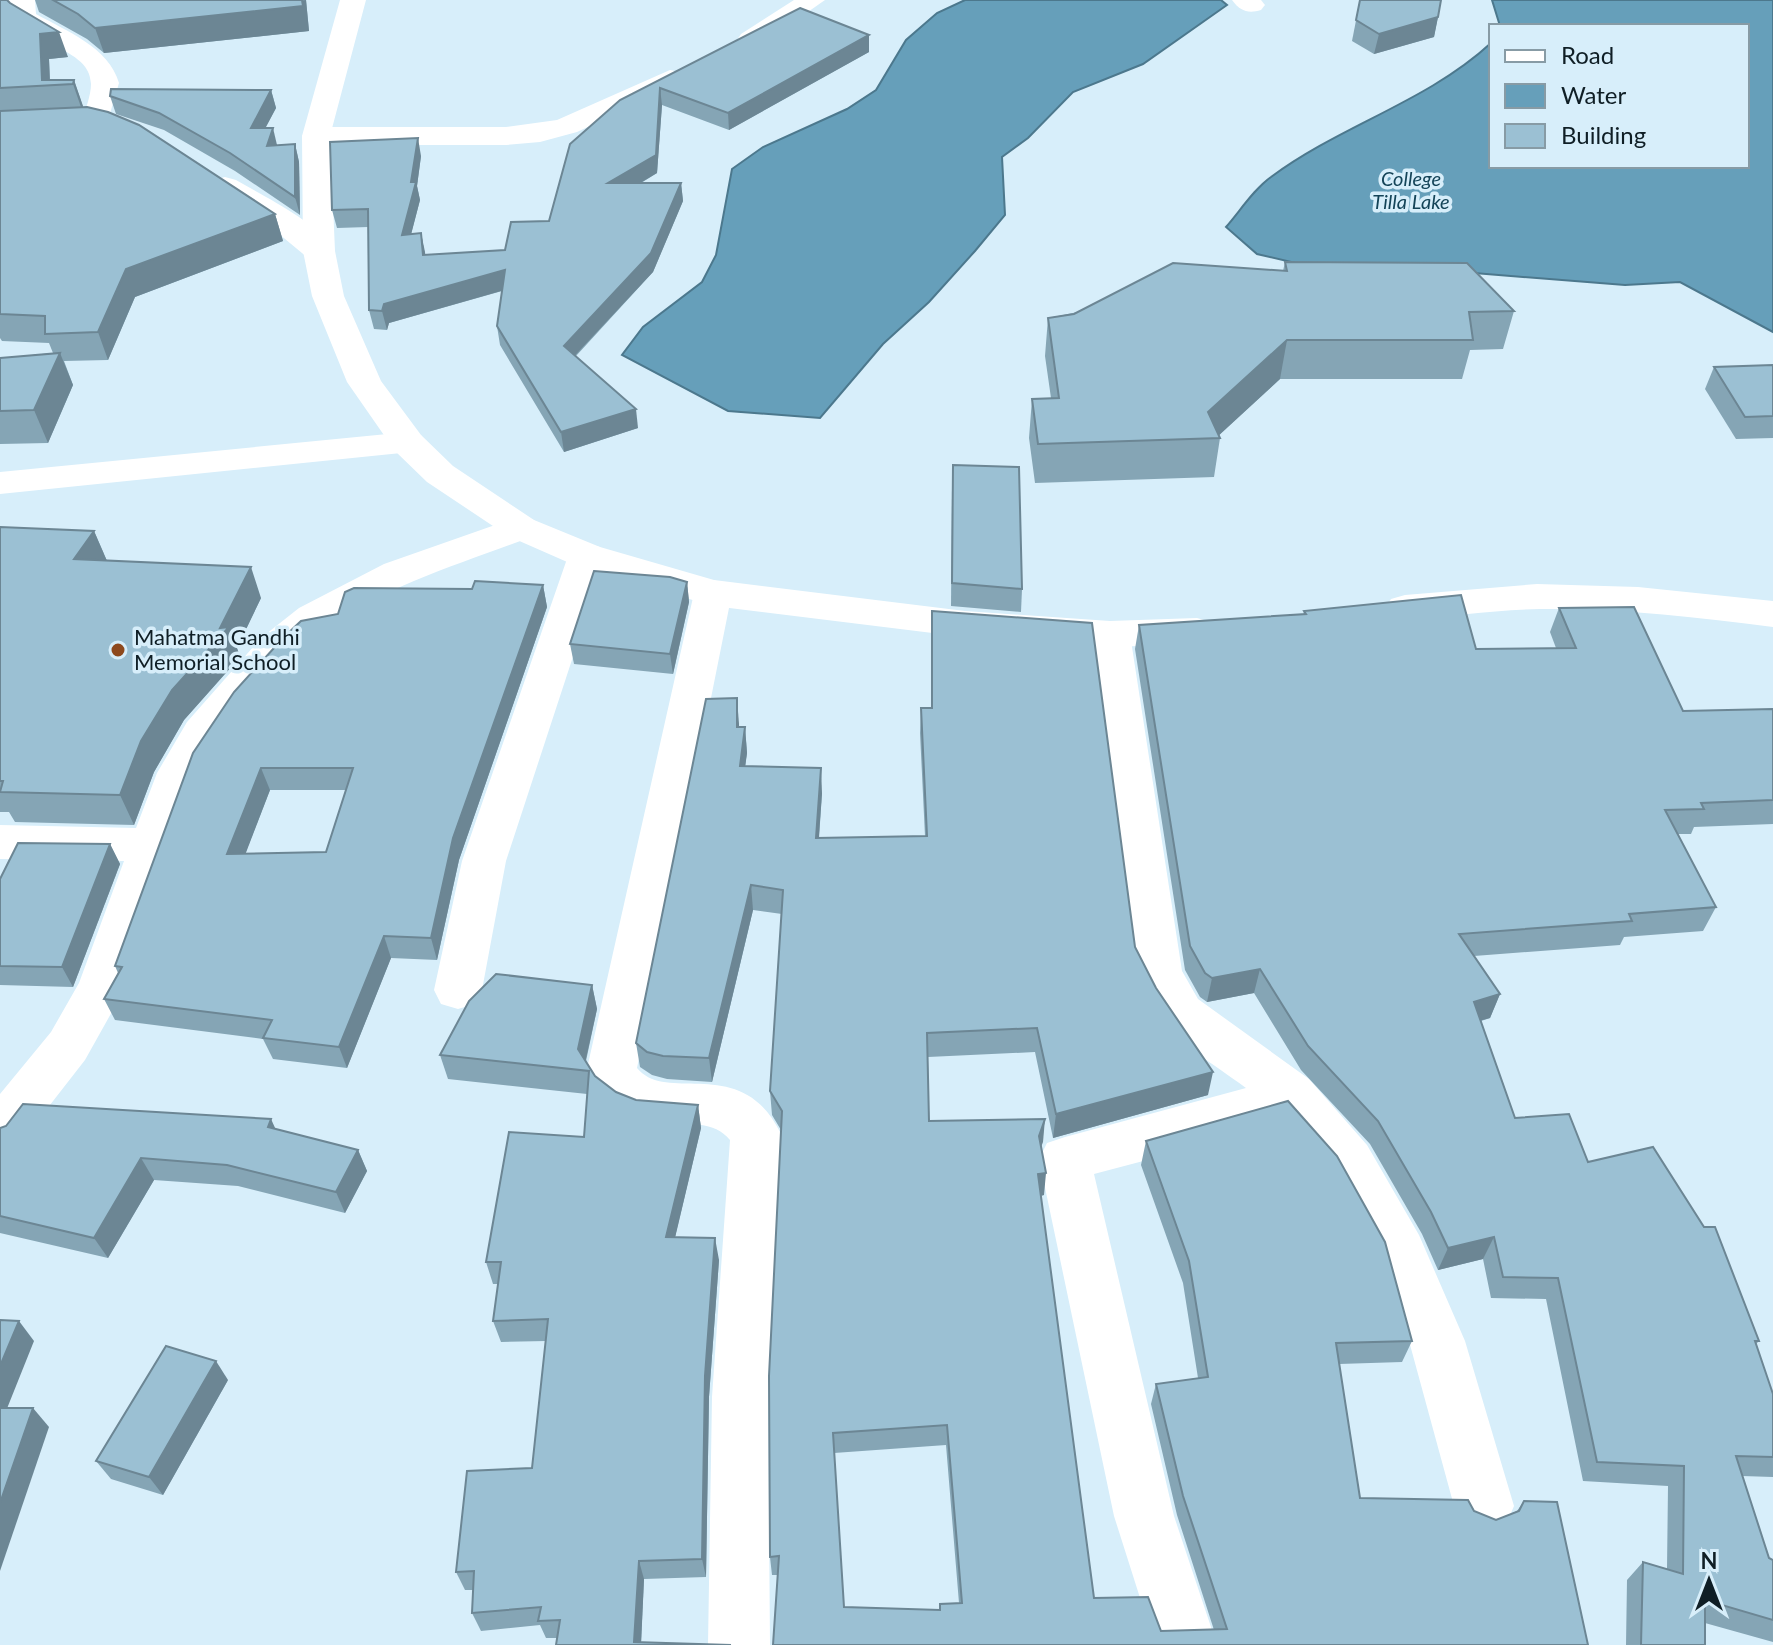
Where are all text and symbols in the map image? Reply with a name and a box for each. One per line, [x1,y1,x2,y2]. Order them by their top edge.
legend [1489,24,1749,168]
text: Road [1561,40,1614,69]
text: Water [1561,80,1626,109]
text: Building [1561,120,1646,149]
water label: College Tilla Lake [1372,166,1450,213]
place label: Mahatma Gandhi Memorial School [134,623,300,675]
marker: Mahatma Gandhi Memorial School [109,641,127,659]
north arrow [1669,1541,1749,1621]
text: N [1701,1547,1717,1574]

